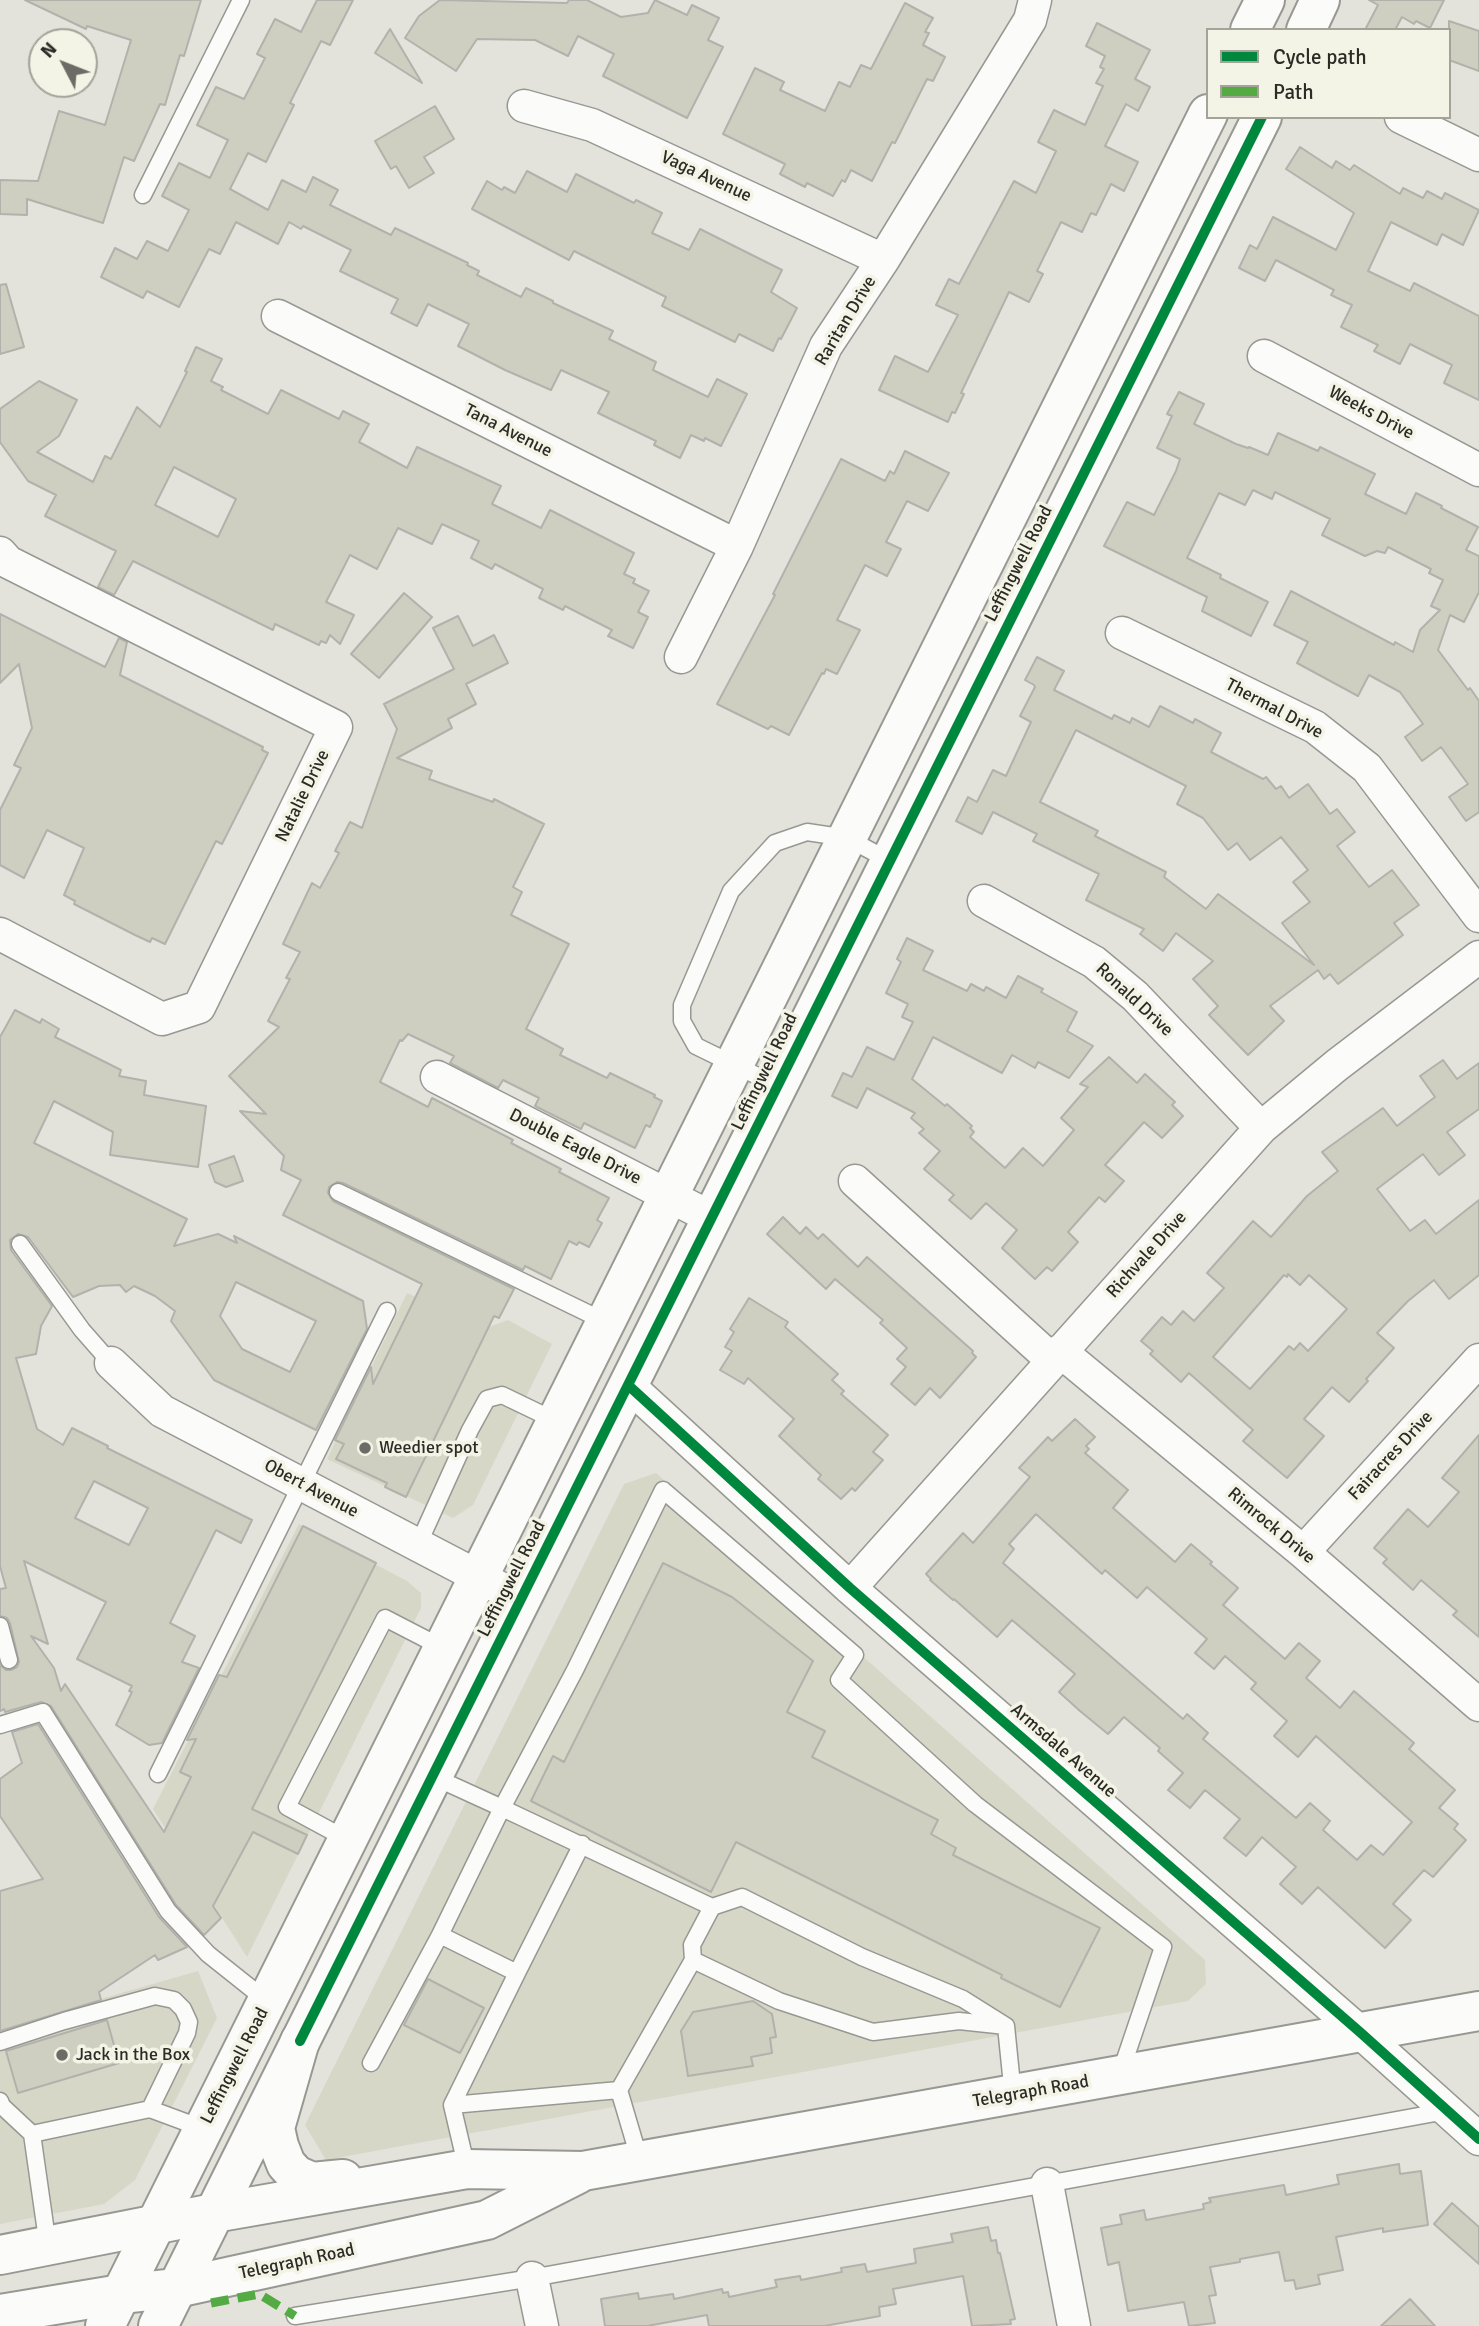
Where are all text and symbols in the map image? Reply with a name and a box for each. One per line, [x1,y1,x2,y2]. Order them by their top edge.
north arrow [28,28,98,98]
legend [1206,28,1451,119]
text: N [36,37,62,63]
text: Cycle path [1273,44,1367,70]
text: Path [1273,79,1314,105]
street label: Vaga Avenue [657,147,755,207]
street label: Raritan Drive [811,272,881,370]
street label: Weeks Drive [1325,381,1417,445]
street label: Tana Avenue [460,400,556,462]
street label: Leffingwell Road [980,502,1058,626]
street label: Thermal Drive [1222,674,1326,744]
street label: Natalie Drive [271,746,335,846]
street label: Ronald Drive [1091,959,1177,1041]
street label: Leffingwell Road [727,1010,803,1134]
street label: Double Eagle Drive [505,1104,645,1190]
street label: Richvale Drive [1102,1207,1192,1303]
street label: Fairacres Drive [1344,1407,1438,1505]
place label: Weedier spot [379,1437,478,1459]
marker: Weedier spot [357,1440,373,1456]
street label: Obert Avenue [260,1455,362,1523]
street label: Rimrock Drive [1223,1483,1319,1569]
street label: Leffingwell Road [473,1517,551,1641]
street label: Armsdale Avenue [1006,1699,1120,1803]
street label: Leffingwell Road [196,2004,274,2128]
place label: Jack in the Box [76,2044,190,2066]
marker: Jack in the Box [54,2047,70,2063]
street label: Telegraph Road [971,2071,1091,2113]
street label: Telegraph Road [237,2239,357,2285]

